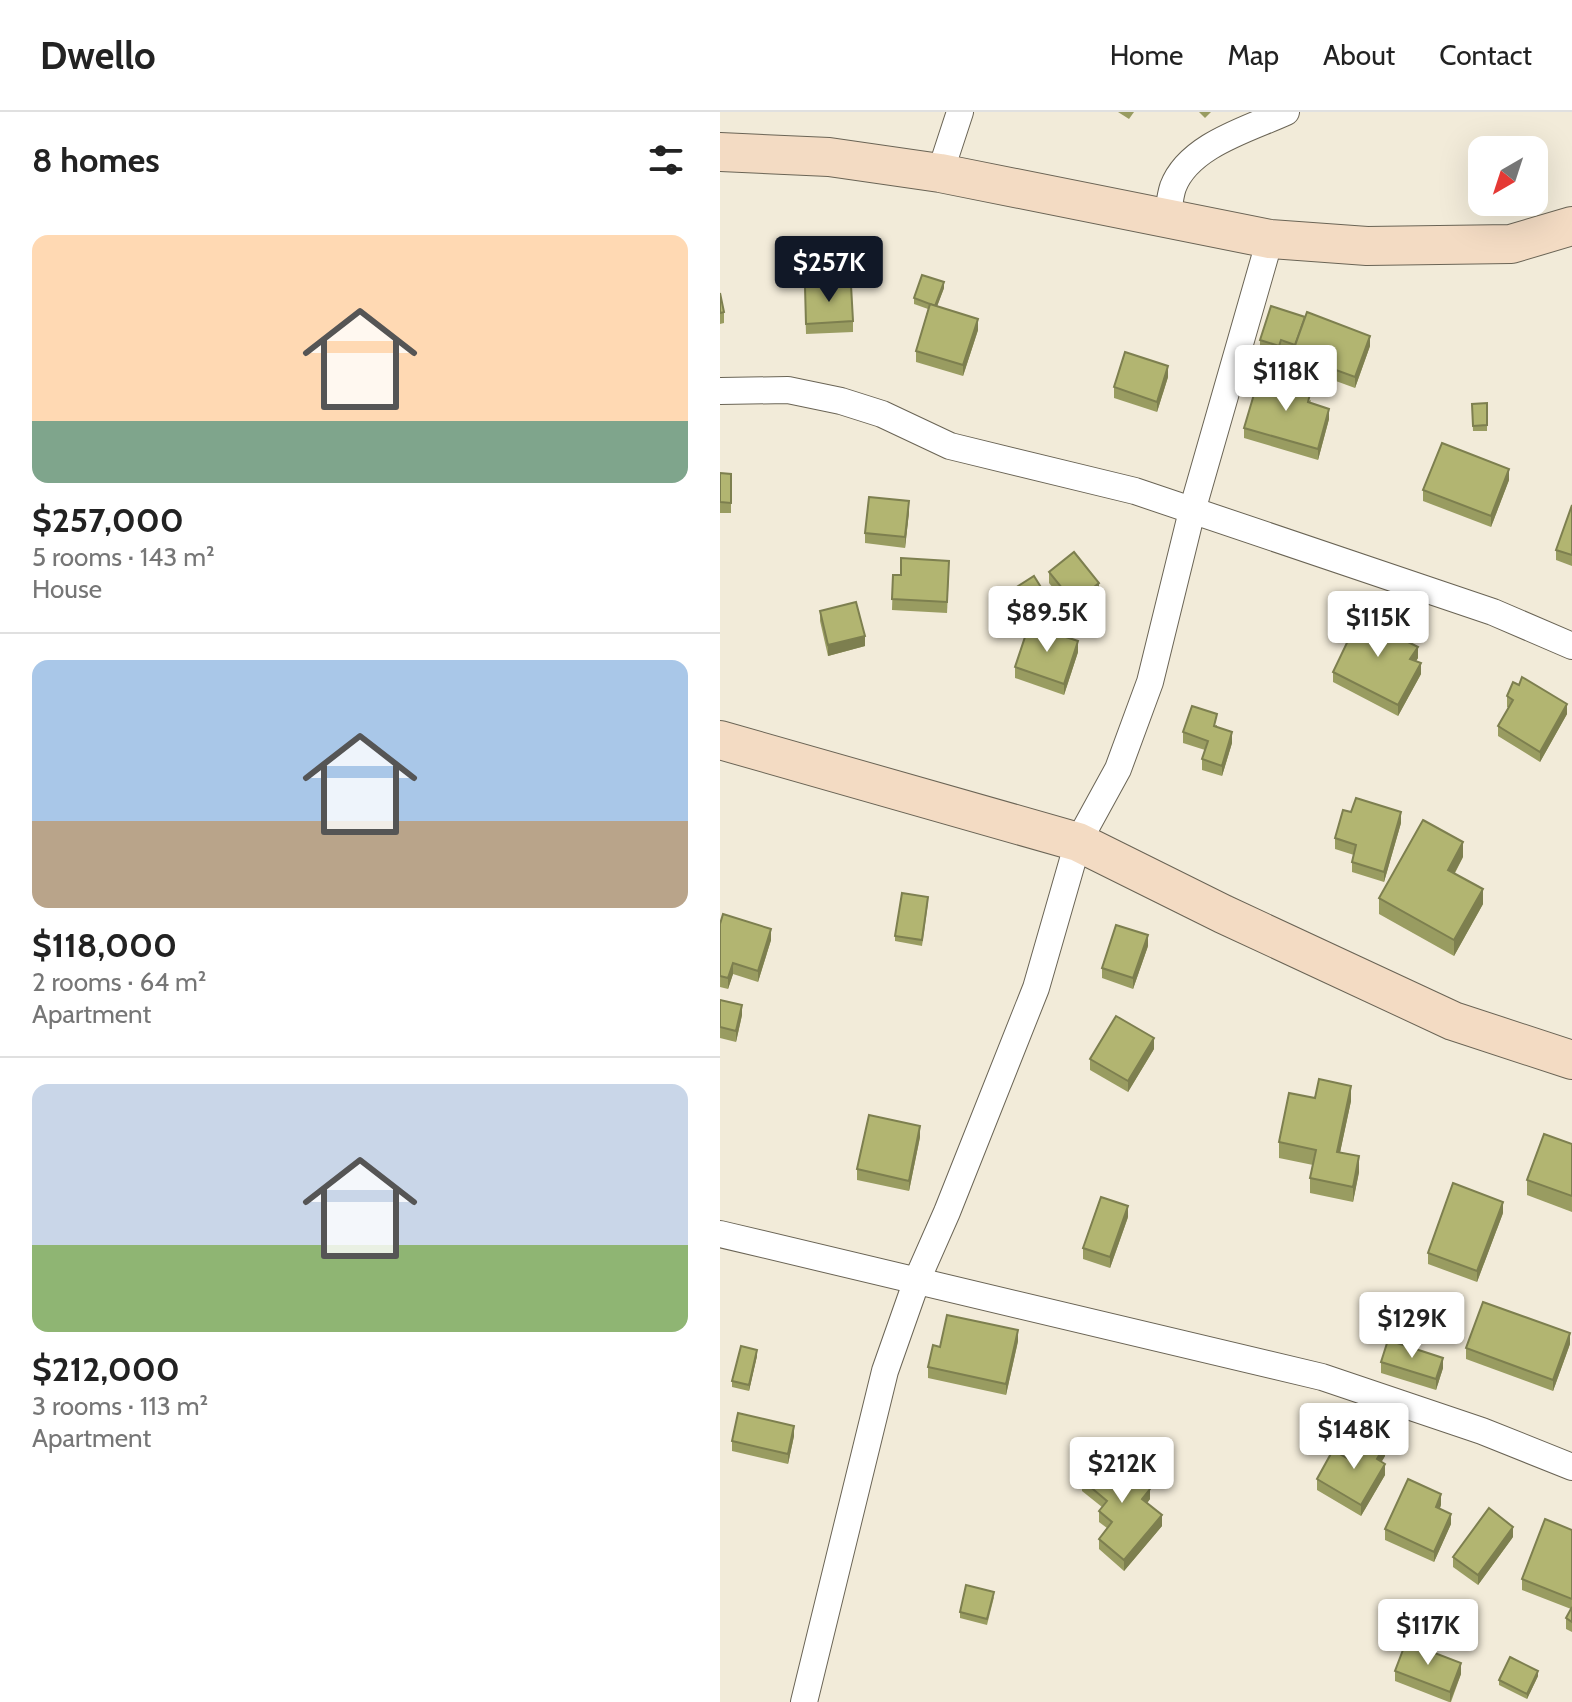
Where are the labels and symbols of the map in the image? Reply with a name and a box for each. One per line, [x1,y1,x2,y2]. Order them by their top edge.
north arrow [1468,136,1548,216]
pin: $257K [773,236,885,304]
pin: $118K [1230,345,1342,413]
pin: $89.5K [982,586,1112,654]
pin: $115K [1322,591,1434,659]
pin: $129K [1356,1292,1468,1360]
pin: $148K [1298,1403,1410,1471]
pin: $212K [1066,1437,1178,1505]
pin: $117K [1372,1599,1484,1667]

